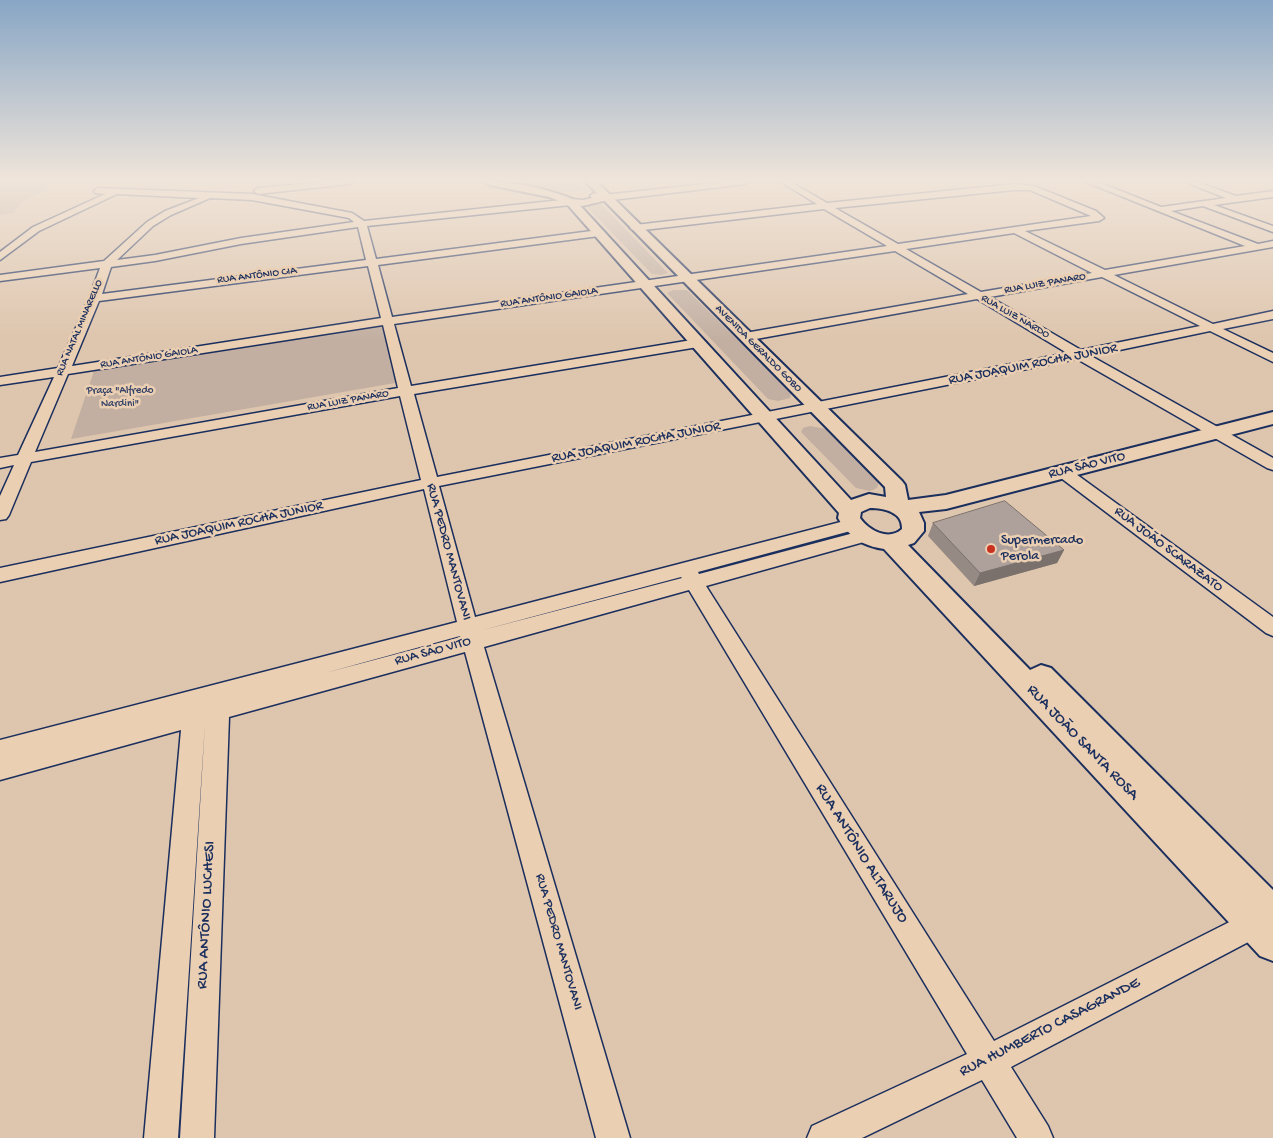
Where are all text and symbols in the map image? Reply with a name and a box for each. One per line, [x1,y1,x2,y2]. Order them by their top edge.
street label: RUA ANTÔNIO CIA [217,265,297,287]
street label: RUA LUIZ PANARO [1003,270,1087,298]
street label: RUA NATAL MINARELLO [54,278,106,378]
street label: RUA ANTÔNIO GAIOLA [500,285,598,311]
street label: RUA LUIZ NARDO [978,292,1052,342]
street label: AVENIDA GERALDO GOBO [712,303,804,395]
street label: RUA JOAQUIM ROCHA JUNIOR [947,340,1119,390]
street label: RUA ANTÔNIO GAIOLA [100,344,198,372]
park label: Praça "Alfredo Nardini" [86,384,154,410]
street label: RUA LUIZ PANARO [306,387,390,415]
street label: RUA JOAQUIM ROCHA JUNIOR [550,418,722,468]
street label: RUA SÃO VITO [1047,448,1127,484]
street label: RUA PEDRO MANTOVANI [422,482,474,622]
street label: RUA JOAQUIM ROCHA JUNIOR [153,498,325,550]
street label: RUA JOÃO SCARAZATO [1110,504,1226,596]
place label: Supermercado Perola [1001,533,1083,566]
marker: Supermercado Perola [985,543,997,555]
street label: RUA SÃO VITO [393,634,473,670]
street label: RUA JOÃO SANTA ROSA [1022,681,1142,805]
street label: RUA ANTÔNIO ALTARUJO [810,781,912,927]
street label: RUA ANTÔNIO LUCHESI [194,840,220,990]
street label: RUA PEDRO MANTOVANI [530,872,586,1012]
street label: RUA HUMBERTO CASAGRANDE [956,974,1144,1082]

